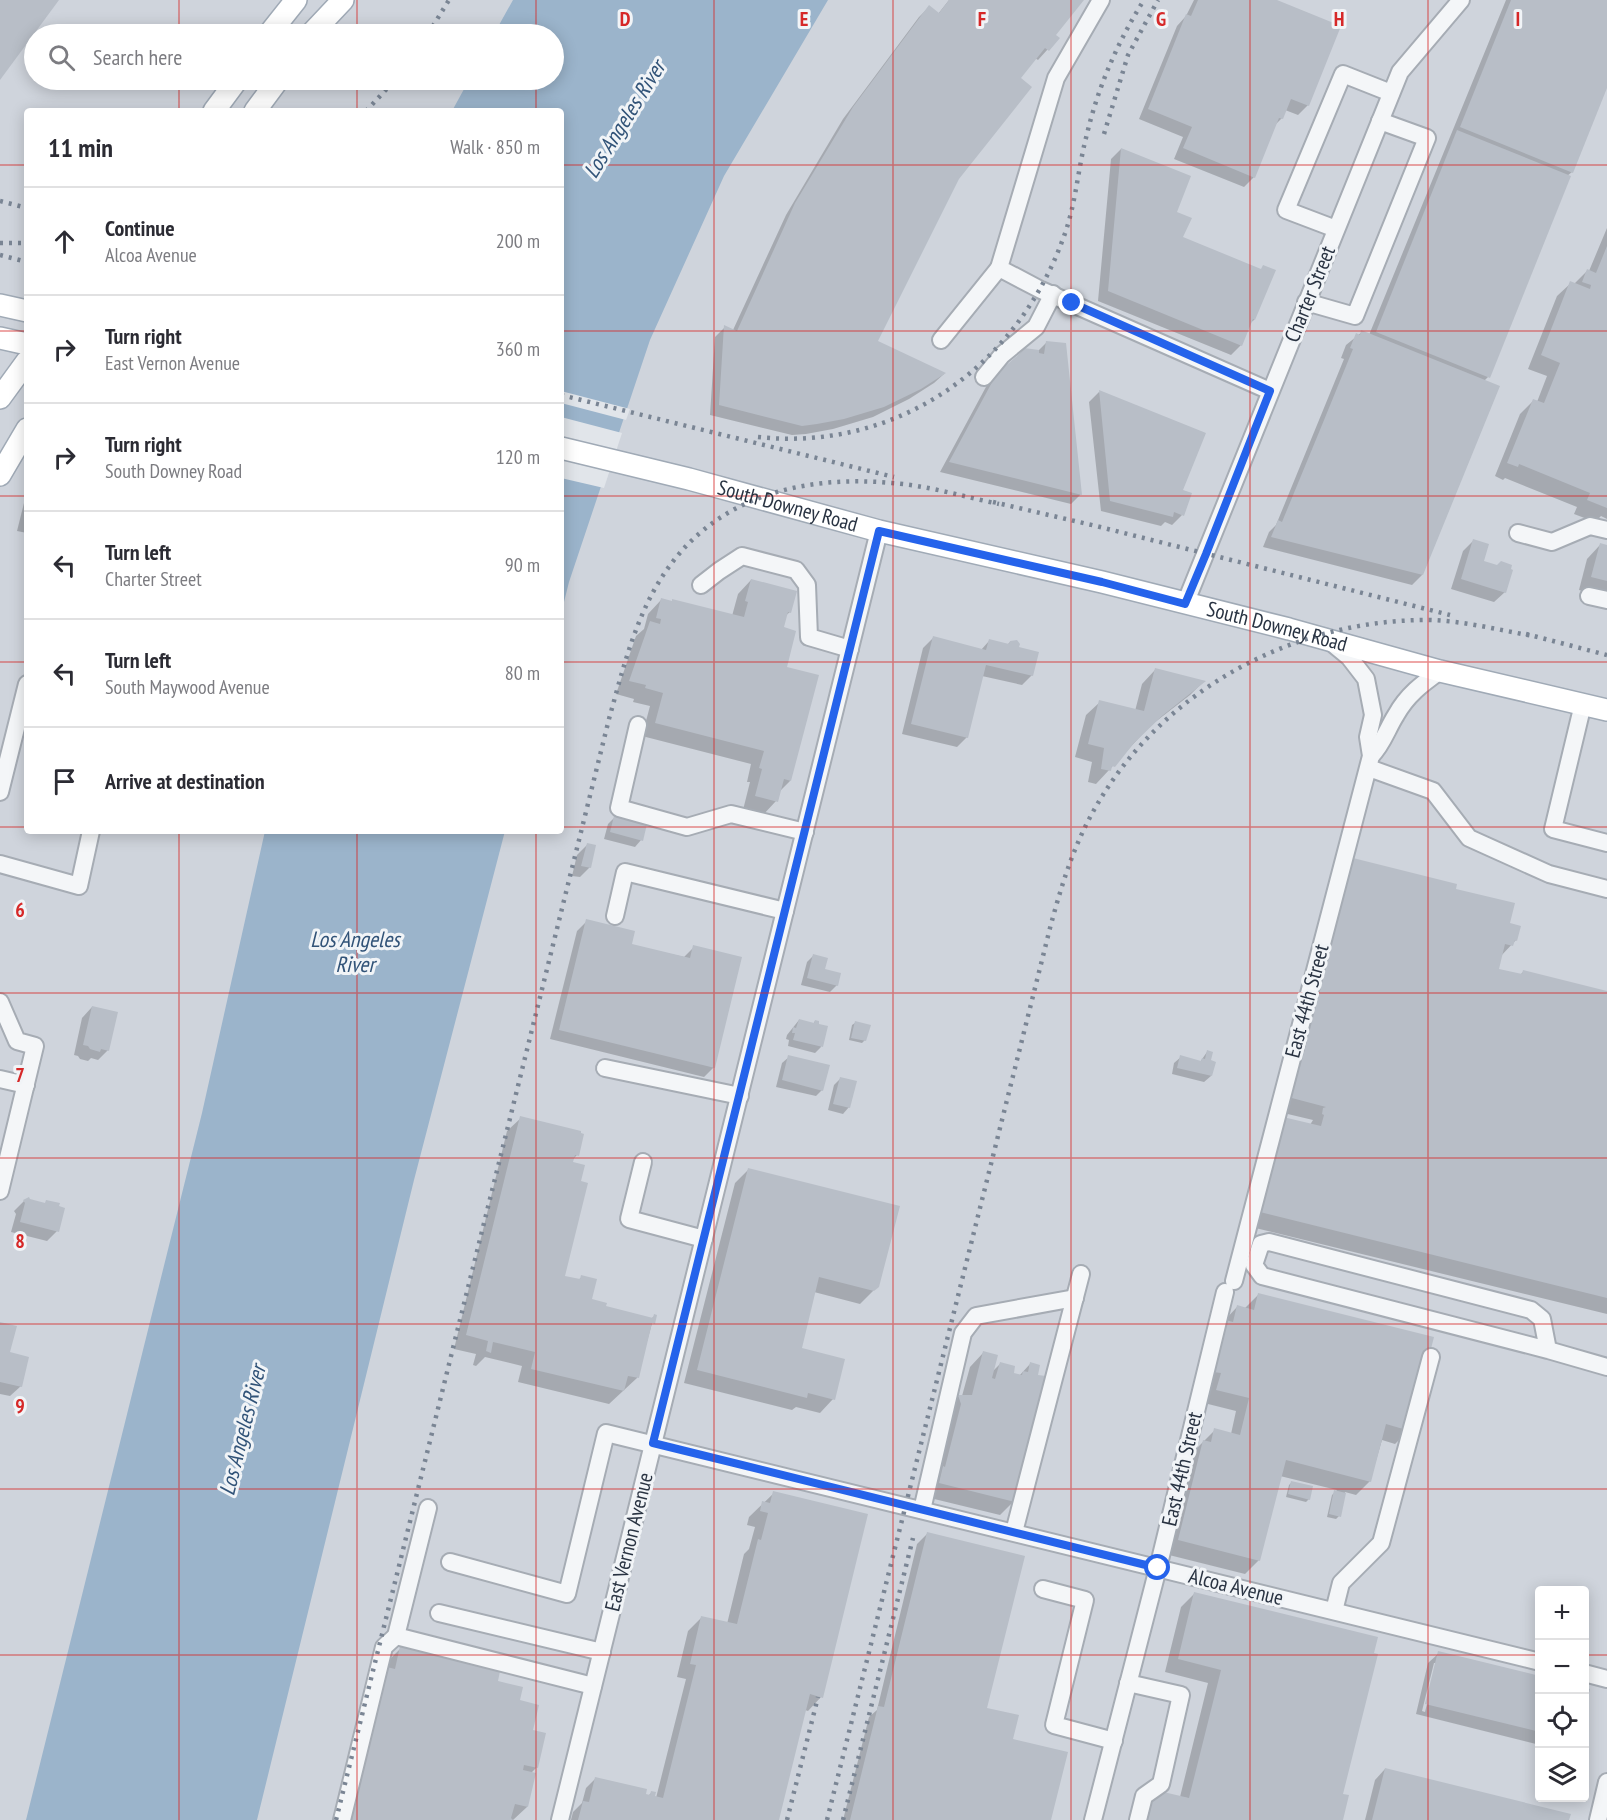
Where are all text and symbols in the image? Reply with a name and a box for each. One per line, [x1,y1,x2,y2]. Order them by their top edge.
text: D [620,6,631,32]
text: E [800,6,808,32]
text: F [978,6,986,32]
text: G [1156,6,1166,32]
text: H [1334,6,1344,32]
text: I [1516,6,1520,32]
search box [24,24,564,90]
icon: search [45,41,78,74]
text: Search here [93,43,182,71]
water label: Los Angeles River [577,53,673,183]
text: 11 min [48,131,113,164]
text: Walk · 850 m [450,134,540,160]
text: Continue [105,214,175,242]
icon: ahead [48,225,81,258]
text: 200 m [496,228,540,254]
text: Alcoa Avenue [105,242,197,268]
street label: Charter Street [1278,242,1341,346]
route end [1058,289,1084,315]
text: Turn right [105,322,182,350]
icon: right [48,333,81,366]
text: 360 m [496,336,540,362]
text: East Vernon Avenue [105,350,240,376]
text: Turn right [105,430,182,458]
icon: right [48,441,81,474]
text: 120 m [496,444,540,470]
text: South Downey Road [105,458,242,484]
street label: South Downey Road [715,473,861,538]
text: Turn left [105,538,171,566]
icon: left [48,549,81,582]
text: 90 m [505,552,540,578]
text: Charter Street [105,566,202,592]
street label: South Downey Road [1204,595,1350,658]
text: Turn left [105,646,171,674]
icon: left [48,657,81,690]
text: 80 m [505,660,540,686]
text: South Maywood Avenue [105,674,270,700]
icon: arrive [48,765,81,798]
text: Arrive at destination [105,767,265,795]
text: 6 [15,897,25,923]
water label: Los Angeles River [310,925,402,978]
street label: East 44th Street [1278,941,1335,1061]
text: 7 [15,1062,25,1088]
text: 8 [15,1228,25,1254]
water label: Los Angeles River [212,1359,272,1498]
text: 9 [15,1393,25,1419]
street label: East 44th Street [1155,1409,1208,1529]
street label: East Vernon Avenue [598,1470,659,1614]
route start [1144,1554,1170,1580]
street label: Alcoa Avenue [1186,1562,1286,1611]
map controls [1535,1586,1589,1802]
button: + [1535,1586,1589,1640]
button: − [1535,1640,1589,1694]
button: locate [1535,1694,1589,1748]
button: layers [1535,1748,1589,1802]

